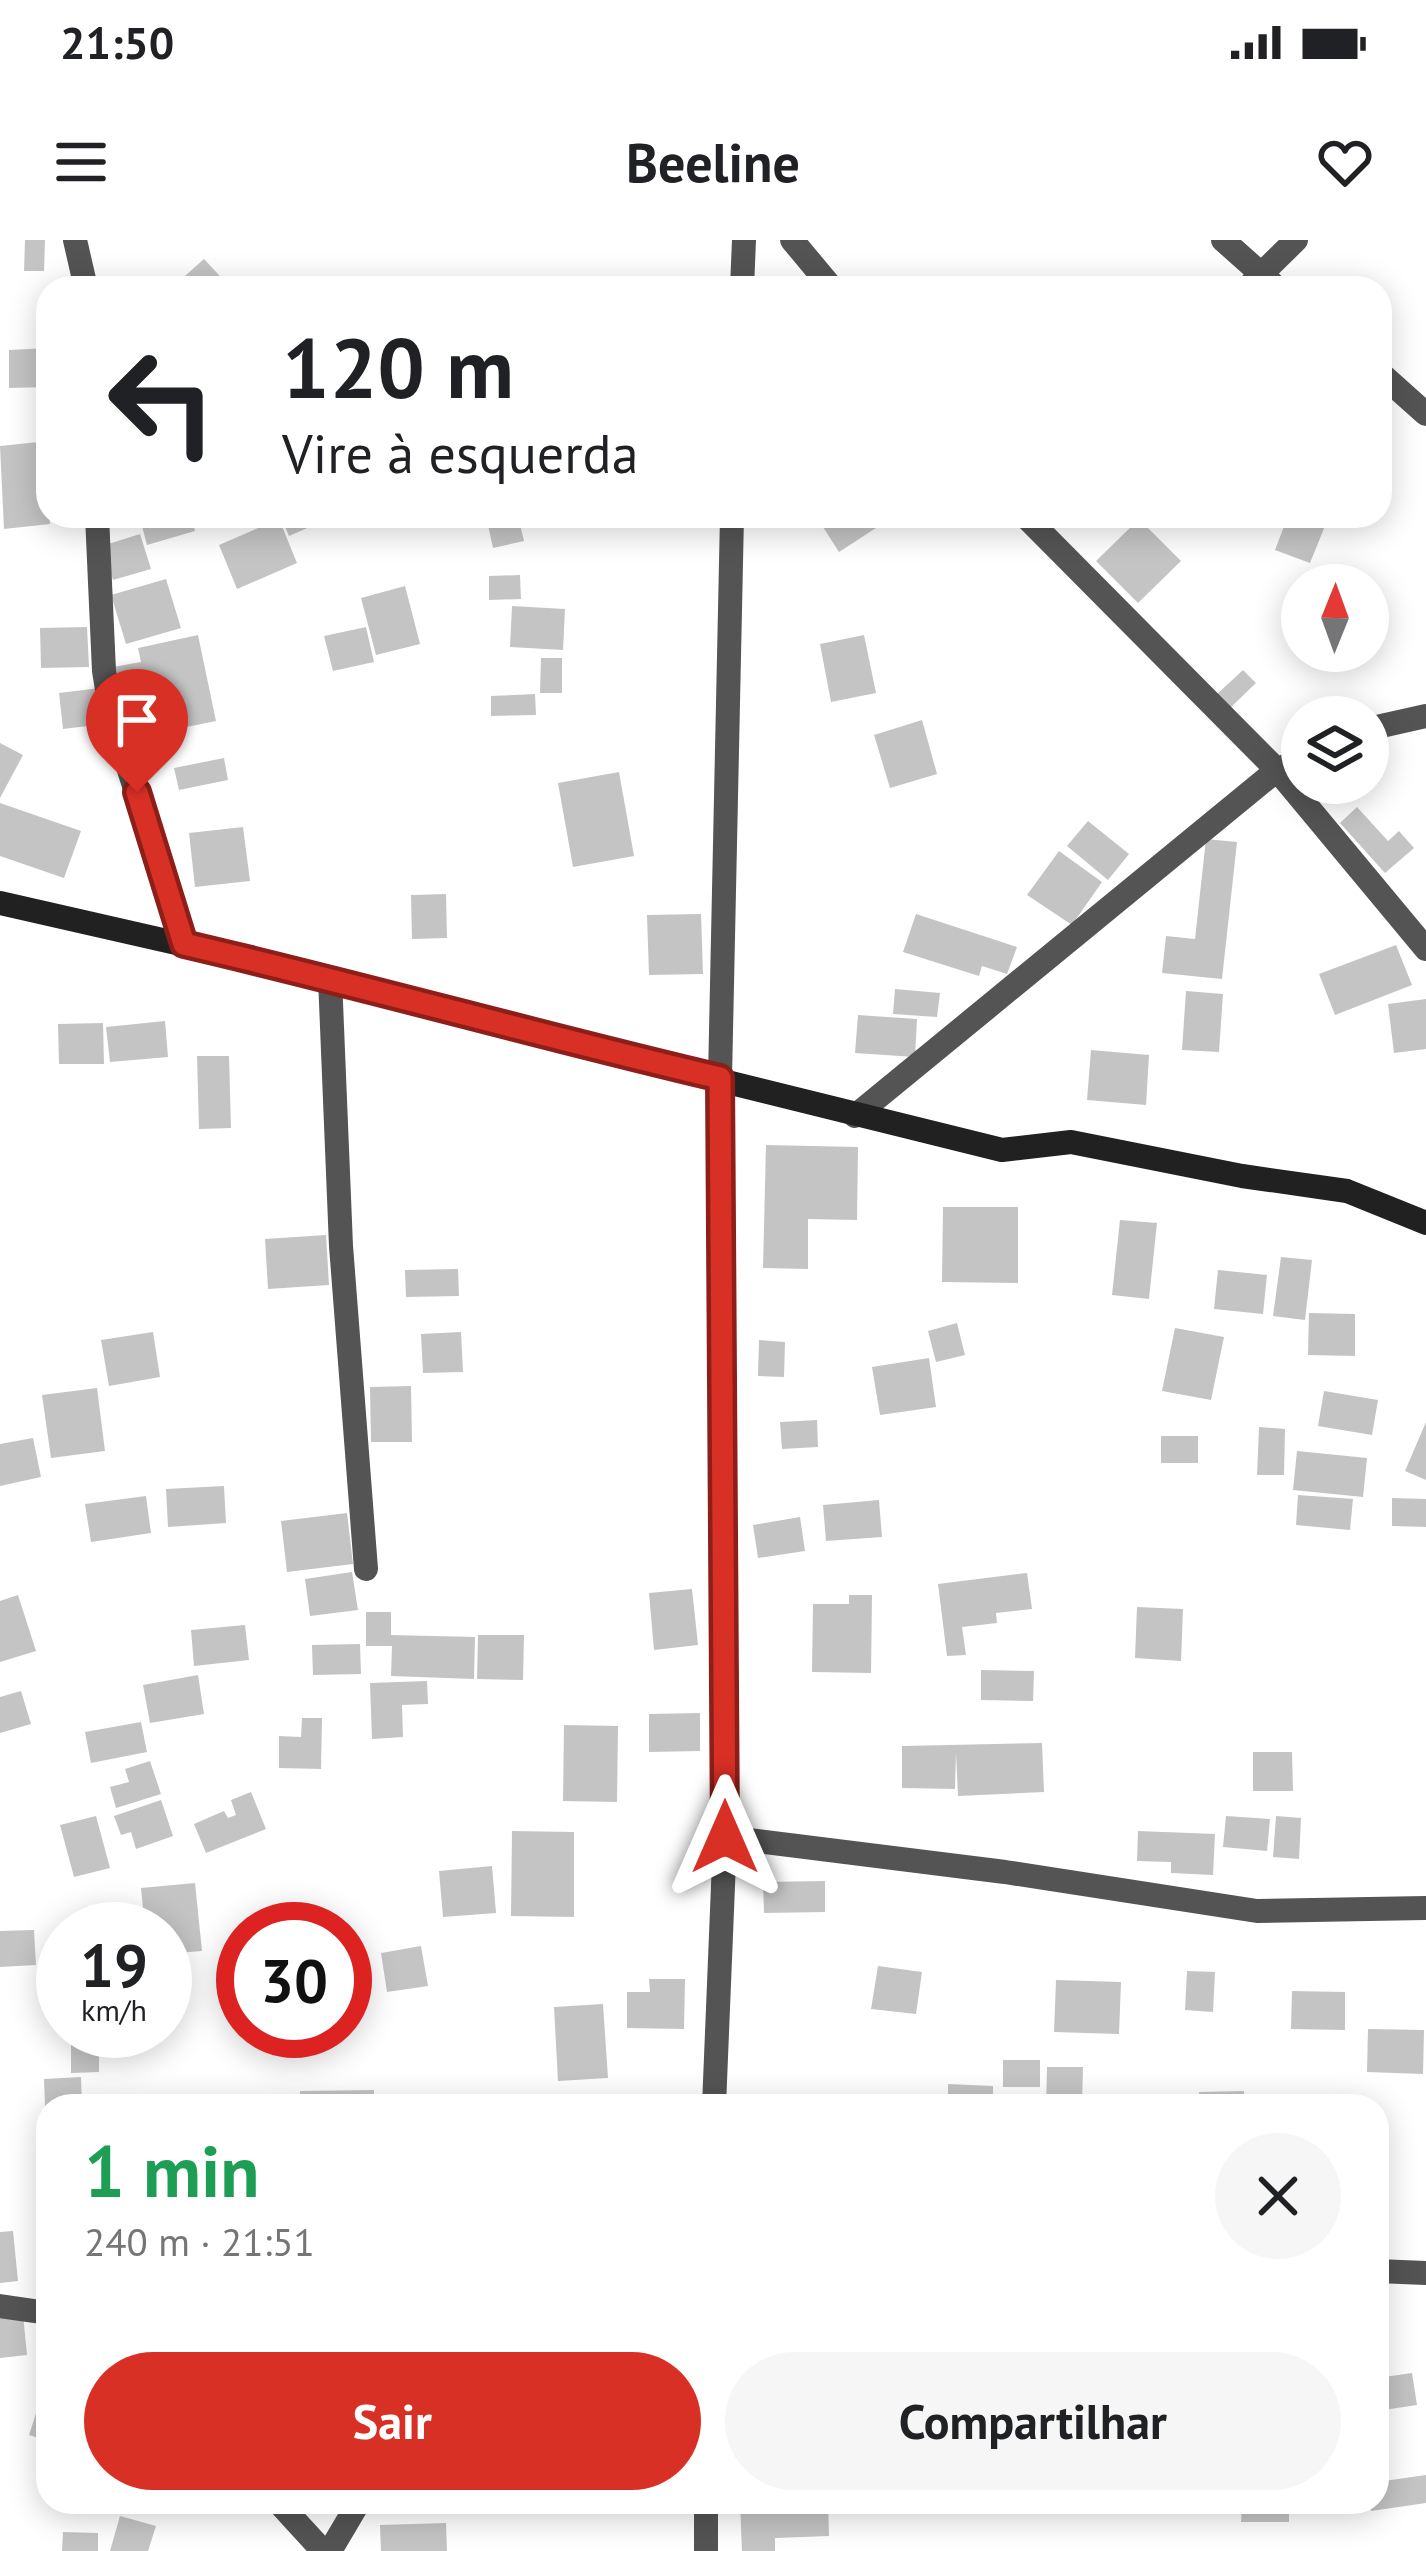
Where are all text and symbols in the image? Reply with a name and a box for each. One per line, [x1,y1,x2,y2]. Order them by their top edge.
text: 21:50 [60,13,174,71]
text: Beeline [626,127,800,197]
icon: menu [48,129,114,195]
icon: heart [1312,129,1378,195]
text: 120 m [282,312,514,421]
icon: left [84,324,240,480]
text: Vire à esquerda [282,418,638,488]
north arrow [1281,564,1389,672]
map controls [1281,564,1389,804]
pin [86,669,188,792]
icon: arrive [104,687,170,753]
button: layers [1281,696,1389,804]
position arrow [662,1774,788,1900]
speed limit sign: 30 [216,1902,372,2058]
text: 19 [80,1926,148,2004]
text: km/h [81,1990,147,2029]
text: 1 min [84,2124,260,2217]
button: close [1215,2133,1341,2259]
text: 240 m · 21:51 [84,2216,315,2267]
button: Sair [84,2352,701,2490]
button: Compartilhar [725,2352,1341,2490]

